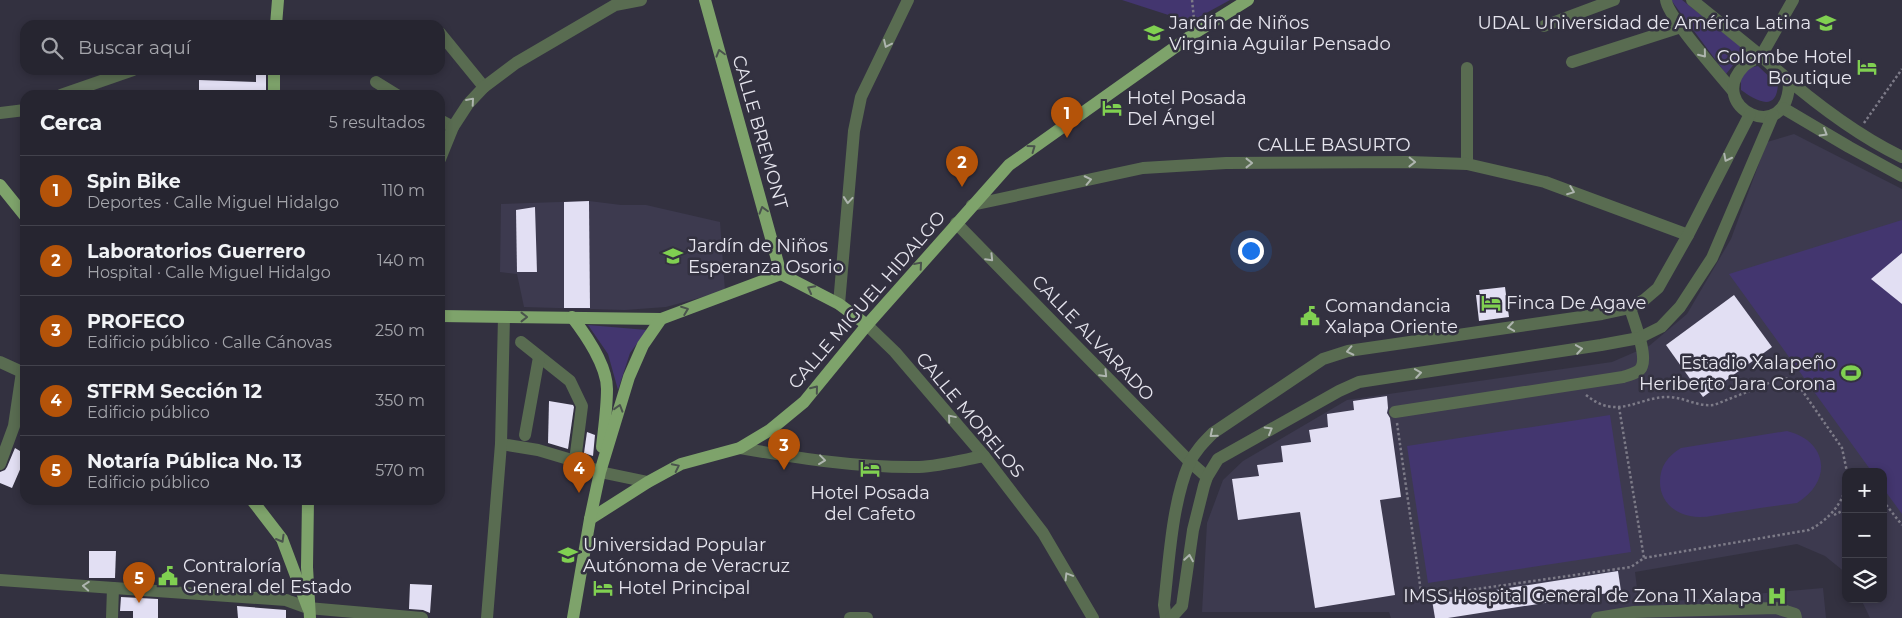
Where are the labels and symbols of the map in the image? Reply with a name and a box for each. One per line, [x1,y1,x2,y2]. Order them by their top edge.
place label: Jardín de Niños Virginia Aguilar Pensado [1168,12,1391,55]
place label: UDAL Universidad de América Latina [1477,12,1811,34]
school or university icon: UDAL Universidad de América Latina [1815,12,1837,34]
school or university icon: Jardín de Niños Virginia Aguilar Pensado [1143,22,1165,44]
one-way arrow [882,39,893,48]
place label: Colombe Hotel Boutique [1717,46,1852,89]
one-way arrow [1698,48,1706,57]
one-way arrow [715,50,725,58]
street label: CALLE BREMONT [727,52,793,212]
hotel icon: Colombe Hotel Boutique [1856,56,1878,78]
place label: Hotel Posada Del Ángel [1127,87,1247,130]
pin: 1 [1051,97,1083,138]
hotel icon: Hotel Posada Del Ángel [1101,97,1123,119]
one-way arrow [465,98,474,107]
one-way arrow [1819,126,1828,136]
street label: CALLE BASURTO [1257,134,1411,156]
one-way arrow [1026,145,1036,154]
pin: 2 [946,146,978,187]
one-way arrow [1723,153,1733,162]
one-way arrow [1408,157,1416,168]
one-way arrow [1246,158,1254,168]
one-way arrow [1084,175,1093,186]
one-way arrow [1566,185,1574,195]
one-way arrow [843,196,854,204]
one-way arrow [759,206,769,215]
street label: CALLE MIGUEL HIDALGO [784,207,950,393]
place label: Jardín de Niños Esperanza Osorio [687,235,844,278]
your location [1238,238,1264,264]
school or university icon: Jardín de Niños Esperanza Osorio [662,245,684,267]
one-way arrow [984,252,993,261]
one-way arrow [914,261,923,270]
street label: CALLE ALVARADO [1027,270,1159,406]
one-way arrow [807,285,816,295]
hotel icon: Finca De Agave [1480,292,1502,314]
place label: Finca De Agave [1506,292,1646,314]
place label: Comandancia Xalapa Oriente [1325,295,1458,338]
public building icon: Comandancia Xalapa Oriente [1299,305,1321,327]
one-way arrow [680,306,688,316]
one-way arrow [520,312,528,322]
one-way arrow [1507,321,1515,332]
one-way arrow [1575,344,1583,354]
one-way arrow [1346,345,1355,356]
street label: CALLE MORELOS [911,348,1029,482]
place label: Estadio Xalapeño Heriberto Jara Corona [1639,352,1836,395]
sports icon: Estadio Xalapeño Heriberto Jara Corona [1840,362,1862,384]
one-way arrow [1098,368,1107,377]
one-way arrow [1415,368,1423,379]
one-way arrow [809,385,818,394]
one-way arrow [614,405,624,413]
one-way arrow [948,414,957,423]
one-way arrow [1263,427,1272,437]
pin: 3 [768,429,800,470]
one-way arrow [1209,429,1218,438]
pin: 4 [563,452,595,493]
one-way arrow [819,454,827,465]
hotel icon: Hotel Posada del Cafeto [859,458,881,480]
one-way arrow [671,463,680,473]
place label: Hotel Posada del Cafeto [810,482,930,525]
one-way arrow [275,533,285,542]
place label: Universidad Popular Autónoma de Veracruz [583,534,790,577]
school or university icon: Universidad Popular Autónoma de Veracruz [557,544,579,566]
one-way arrow [1183,554,1194,562]
place label: Contraloría General del Estado [183,555,352,598]
pin: 5 [123,562,155,603]
public building icon: Contraloría General del Estado [157,565,179,587]
one-way arrow [1065,573,1075,582]
hotel icon: Hotel Principal [592,577,614,599]
place label: Hotel Principal [618,577,750,599]
one-way arrow [82,580,90,591]
place label: IMSS Hospital General de Zona 11 Xalapa [1403,585,1762,607]
hospital icon: IMSS Hospital General de Zona 11 Xalapa [1766,585,1788,607]

